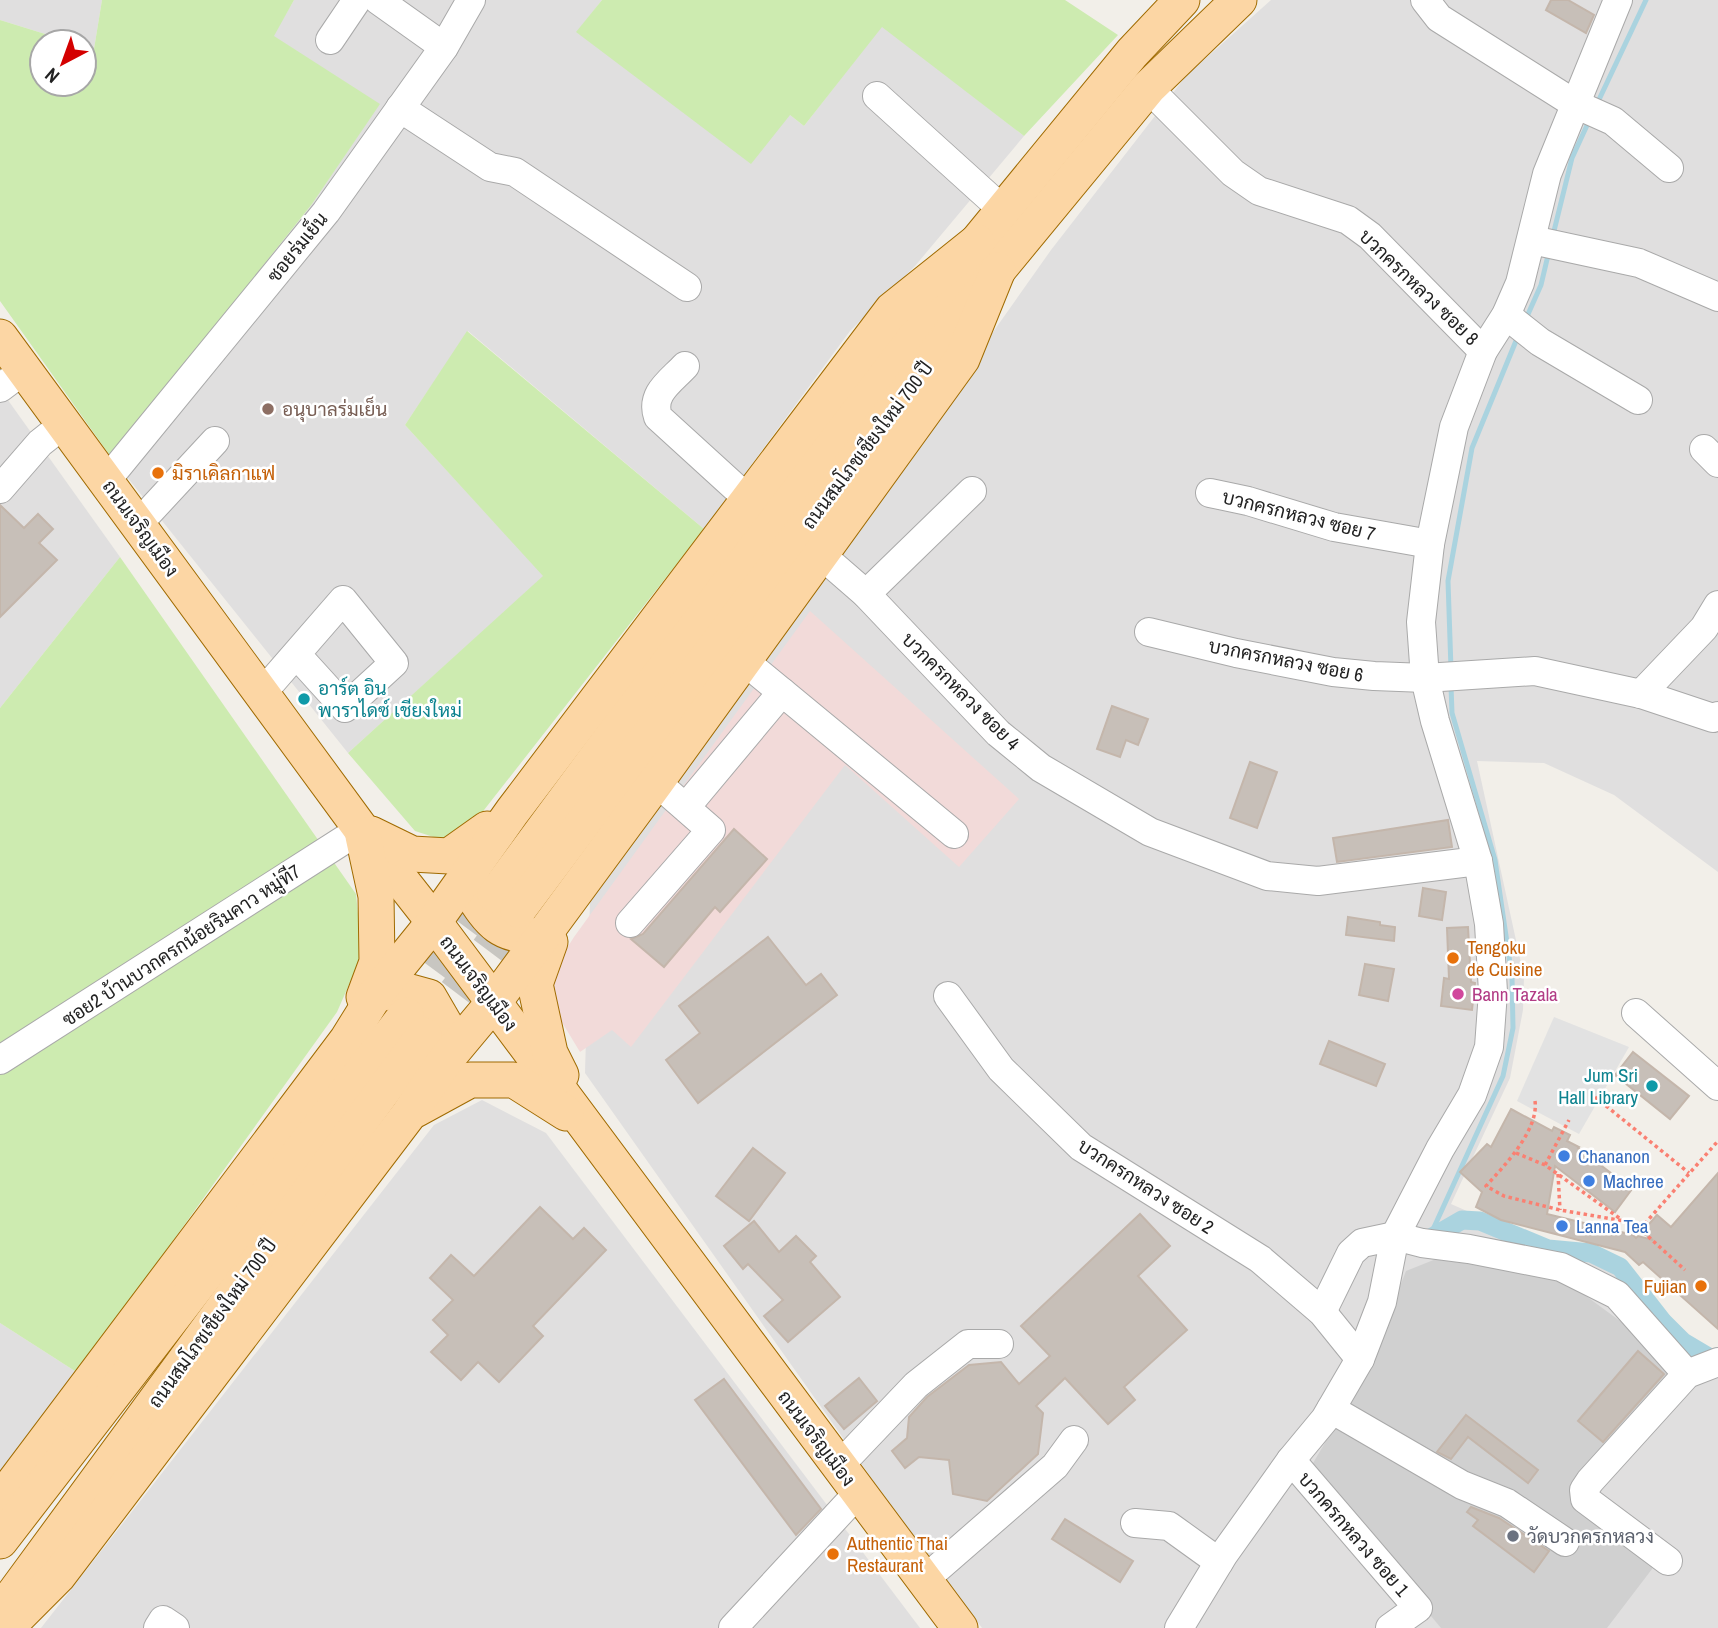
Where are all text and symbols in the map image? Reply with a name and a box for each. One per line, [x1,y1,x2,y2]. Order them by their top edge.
north arrow [28,28,98,98]
text: N [39,62,65,89]
street label: ซอยร่มเย็น [261,206,333,288]
street label: บวกครกหลวง ซอย 8 [1353,223,1485,351]
street label: ถนนสมโภชเชียงใหม่ 700 ปี [795,356,939,534]
place label: อนุบาลร่มเย็น [282,396,387,422]
marker: อนุบาลร่มเย็น [260,401,276,417]
place label: มิราเคิลกาแฟ [172,460,275,486]
marker: มิราเคิลกาแฟ [150,465,166,481]
street label: ถนนเจริญเมือง [97,474,185,582]
street label: บวกครกหลวง ซอย 7 [1220,483,1379,547]
street label: บวกครกหลวง ซอย 4 [896,626,1026,756]
street label: บวกครกหลวง ซอย 6 [1206,632,1366,688]
place label: อาร์ต อิน พาราไดซ์ เชียงใหม่ [318,675,462,723]
marker: อาร์ต อิน พาราไดซ์ เชียงใหม่ [296,691,312,707]
street label: ซอย2 บ้านบวกครกน้อยริมคาว หมู่ที7 [57,858,306,1033]
street label: ถนนเจริญเมือง [434,930,524,1036]
place label: Tengoku de Cuisine [1467,934,1542,982]
marker: Tengoku de Cuisine [1445,950,1461,966]
place label: Bann Tazala [1472,981,1558,1007]
marker: Bann Tazala [1450,986,1466,1002]
place label: Jum Sri Hall Library [1558,1062,1638,1110]
marker: Jum Sri Hall Library [1644,1078,1660,1094]
street label: บวกครกหลวง ซอย 2 [1073,1132,1219,1240]
place label: Chananon [1578,1143,1650,1169]
marker: Chananon [1556,1148,1572,1164]
place label: Machree [1603,1168,1664,1194]
marker: Machree [1581,1173,1597,1189]
place label: Lanna Tea [1576,1213,1649,1239]
marker: Lanna Tea [1554,1218,1570,1234]
street label: ถนนสมโภชเชียงใหม่ 700 ปี [142,1233,282,1413]
place label: Fujian [1644,1273,1687,1299]
marker: Fujian [1693,1278,1709,1294]
street label: ถนนเจริญเมือง [772,1385,862,1491]
street label: บวกครกหลวง ซอย 1 [1293,1466,1416,1602]
place label: วัดบวกครกหลวง [1527,1523,1654,1549]
marker: วัดบวกครกหลวง [1505,1528,1521,1544]
place label: Authentic Thai Restaurant [846,1530,948,1578]
marker: Authentic Thai Restaurant [825,1546,841,1562]

